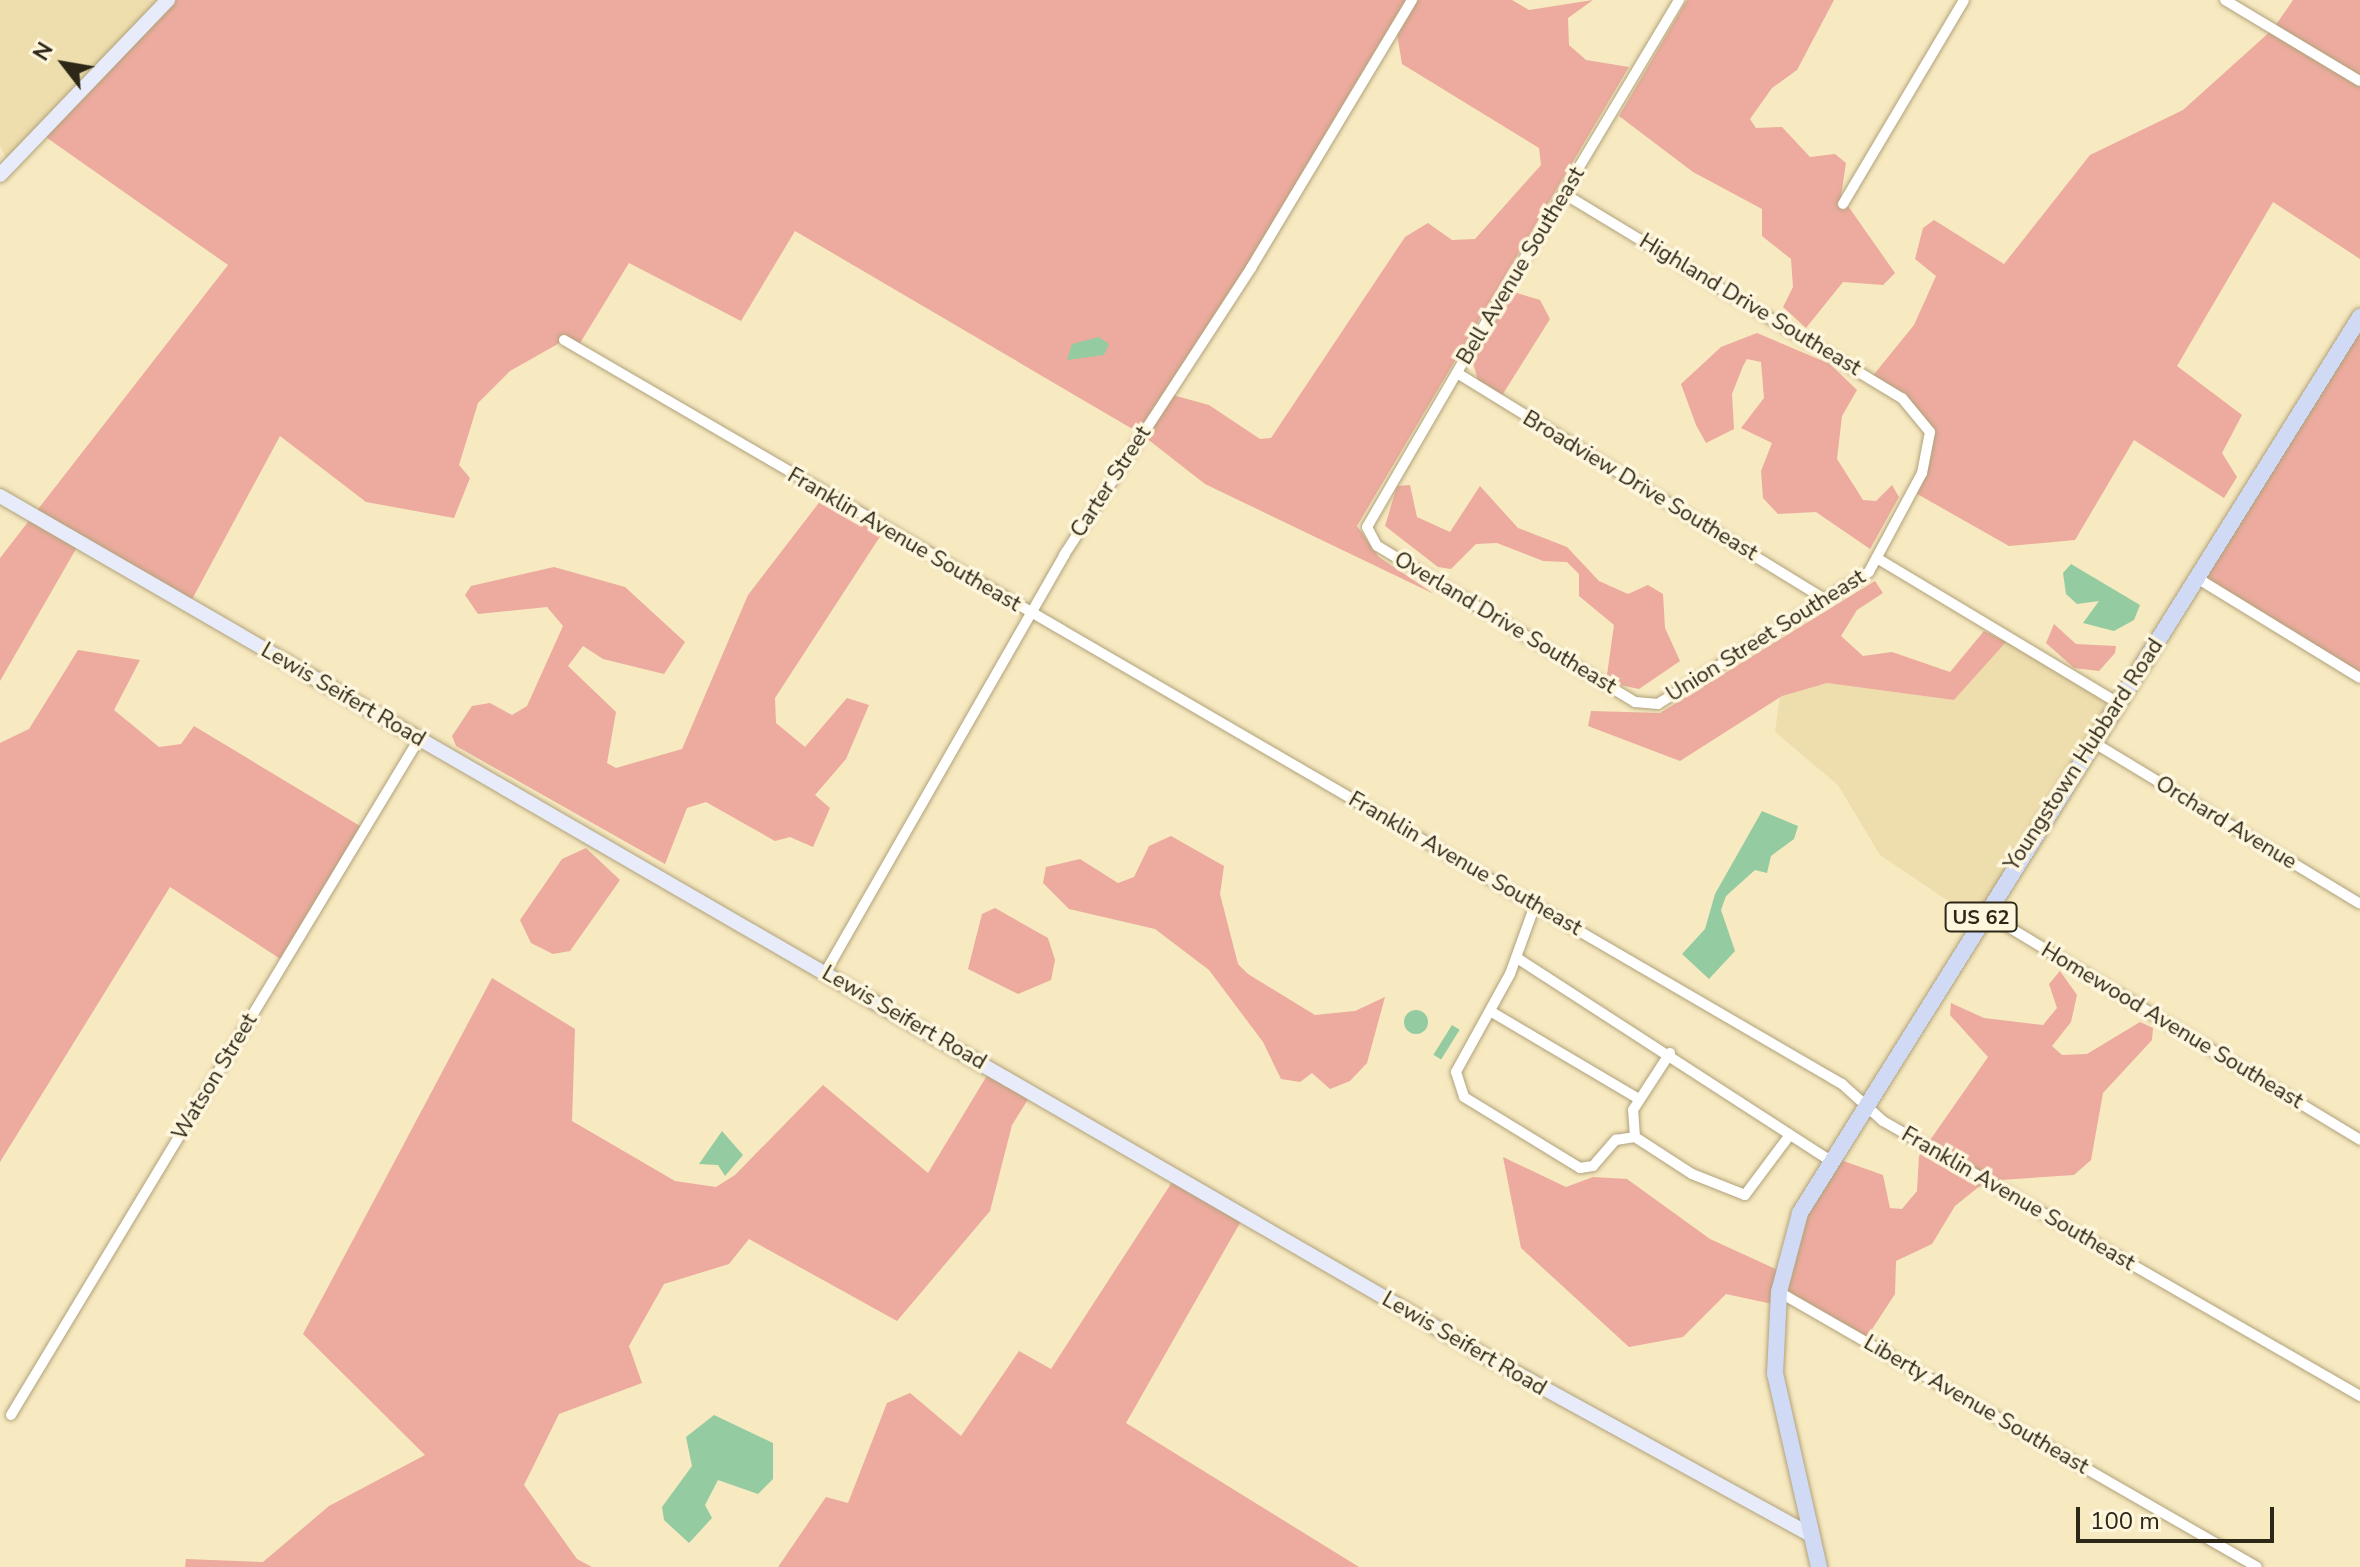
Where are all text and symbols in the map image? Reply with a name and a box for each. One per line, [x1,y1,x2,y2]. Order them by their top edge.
north arrow [24,24,104,104]
text: N [26,37,61,66]
street label: Bell Avenue Southeast [1452,163,1590,369]
street label: Highland Drive Southeast [1634,228,1866,382]
street label: Broadview Drive Southeast [1518,405,1762,567]
street label: Carter Street [1065,421,1157,543]
street label: Franklin Avenue Southeast [783,462,1025,618]
street label: Overland Drive Southeast [1389,546,1621,700]
street label: Union Street Southeast [1662,564,1870,708]
street label: Youngstown Hubbard Road [1999,634,2169,876]
street label: Lewis Seifert Road [256,637,430,753]
street label: Orchard Avenue [2151,770,2301,876]
street label: Franklin Avenue Southeast [1344,786,1586,942]
road number: US 62 [1943,901,2019,933]
street label: Homewood Avenue Southeast [2036,937,2308,1115]
street label: Lewis Seifert Road [817,960,991,1076]
street label: Watson Street [167,1009,263,1145]
street label: Franklin Avenue Southeast [1897,1121,2139,1277]
street label: Lewis Seifert Road [1377,1286,1551,1402]
street label: Liberty Avenue Southeast [1859,1330,2093,1480]
scale bar [2080,1491,2278,1541]
text: 100 m [2090,1505,2160,1537]

